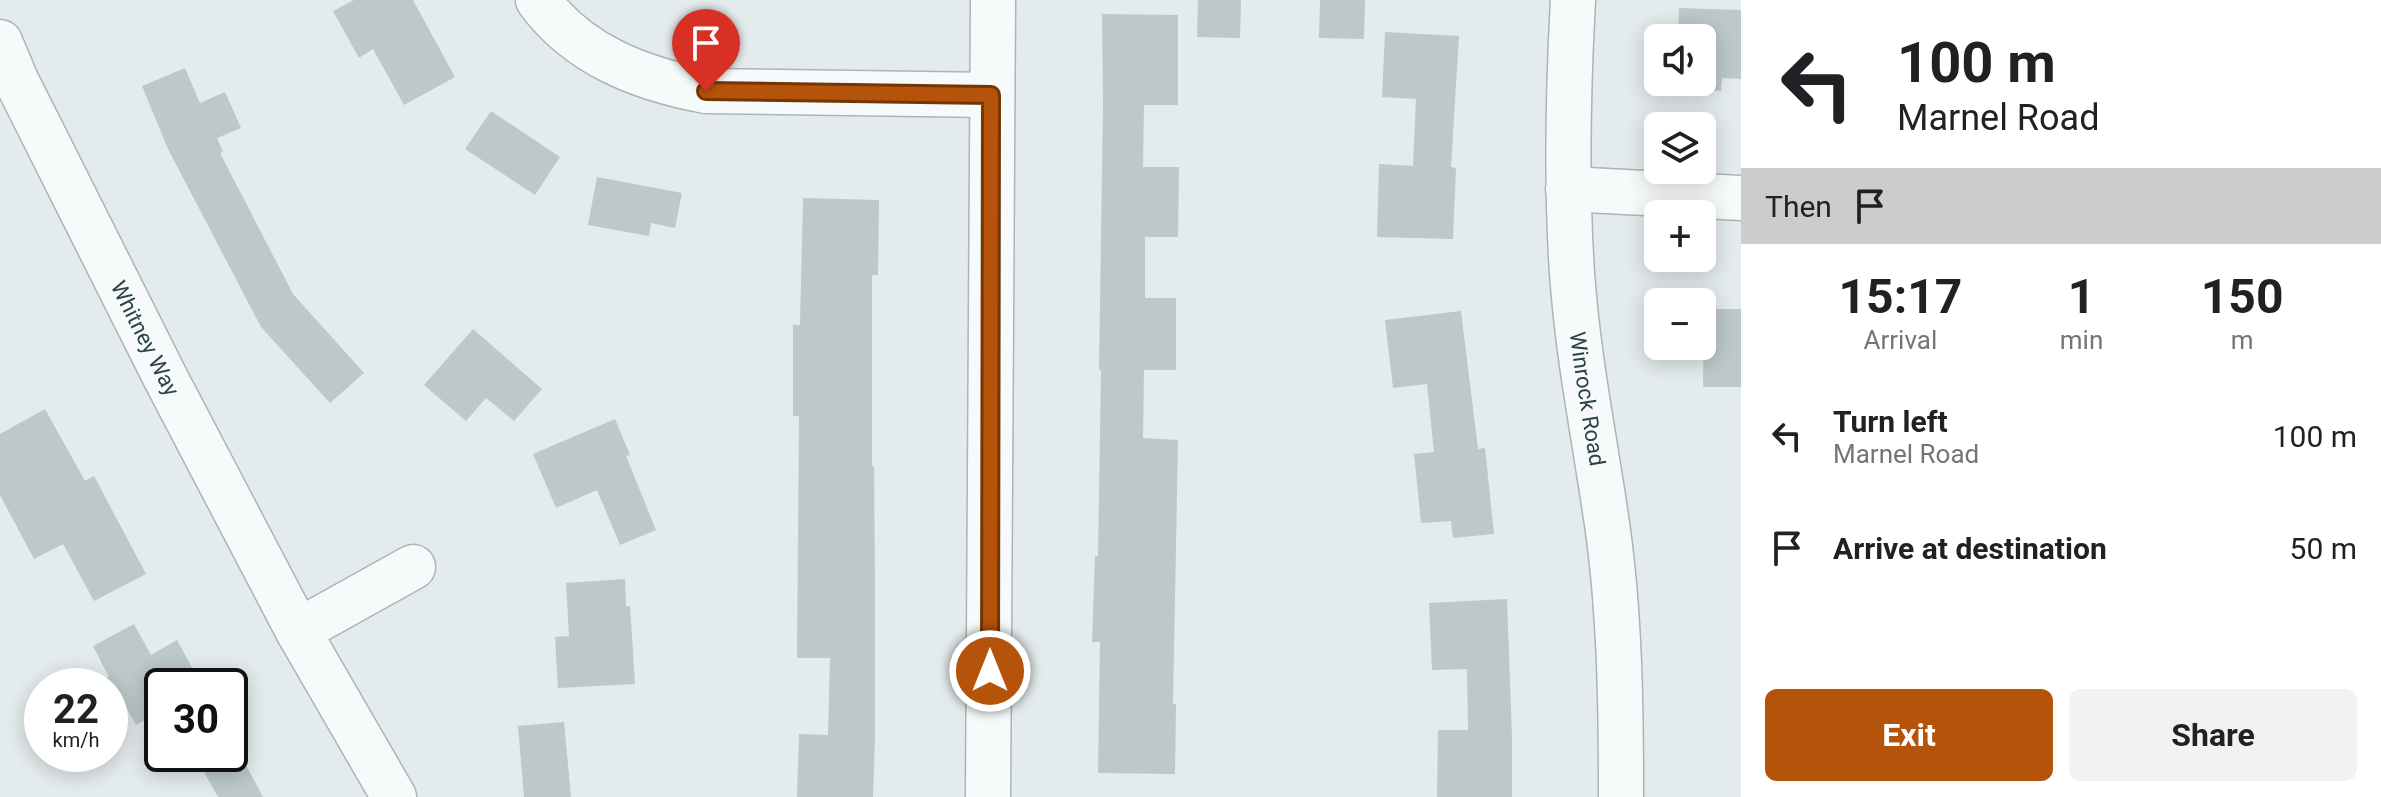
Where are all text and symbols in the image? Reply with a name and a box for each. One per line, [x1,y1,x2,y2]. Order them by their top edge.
pin [672,9,740,91]
icon: arrive [684,21,728,65]
map controls [1644,24,1716,360]
button: sound [1644,24,1716,96]
text: 100 m [1897,30,2056,96]
icon: left [1765,32,1869,136]
text: Marnel Road [1897,97,2099,139]
button: layers [1644,112,1716,184]
icon: arrive [1848,184,1892,228]
text: Then [1765,189,1832,224]
button: + [1644,200,1716,272]
text: 15:17 [1839,268,1962,325]
text: 1 [2068,268,2095,325]
text: 150 [2201,268,2283,325]
street label: Whitney Way [106,277,185,400]
button: − [1644,288,1716,360]
text: Arrival [1864,325,1937,355]
text: min [2060,325,2103,355]
text: m [2231,325,2254,355]
street label: Winrock Road [1565,330,1610,468]
text: Turn left [1833,404,1948,439]
icon: left [1765,414,1809,458]
text: 100 m [2273,419,2357,454]
text: Marnel Road [1833,439,1979,469]
icon: arrive [1765,526,1809,570]
text: Arrive at destination [1833,531,2107,566]
text: 50 m [2290,531,2357,566]
position arrow [948,629,1032,713]
speed limit sign: 30 [144,668,248,772]
text: 22 [53,686,99,733]
button: Exit [1765,689,2053,781]
button: Share [2069,689,2357,781]
text: km/h [53,728,99,752]

